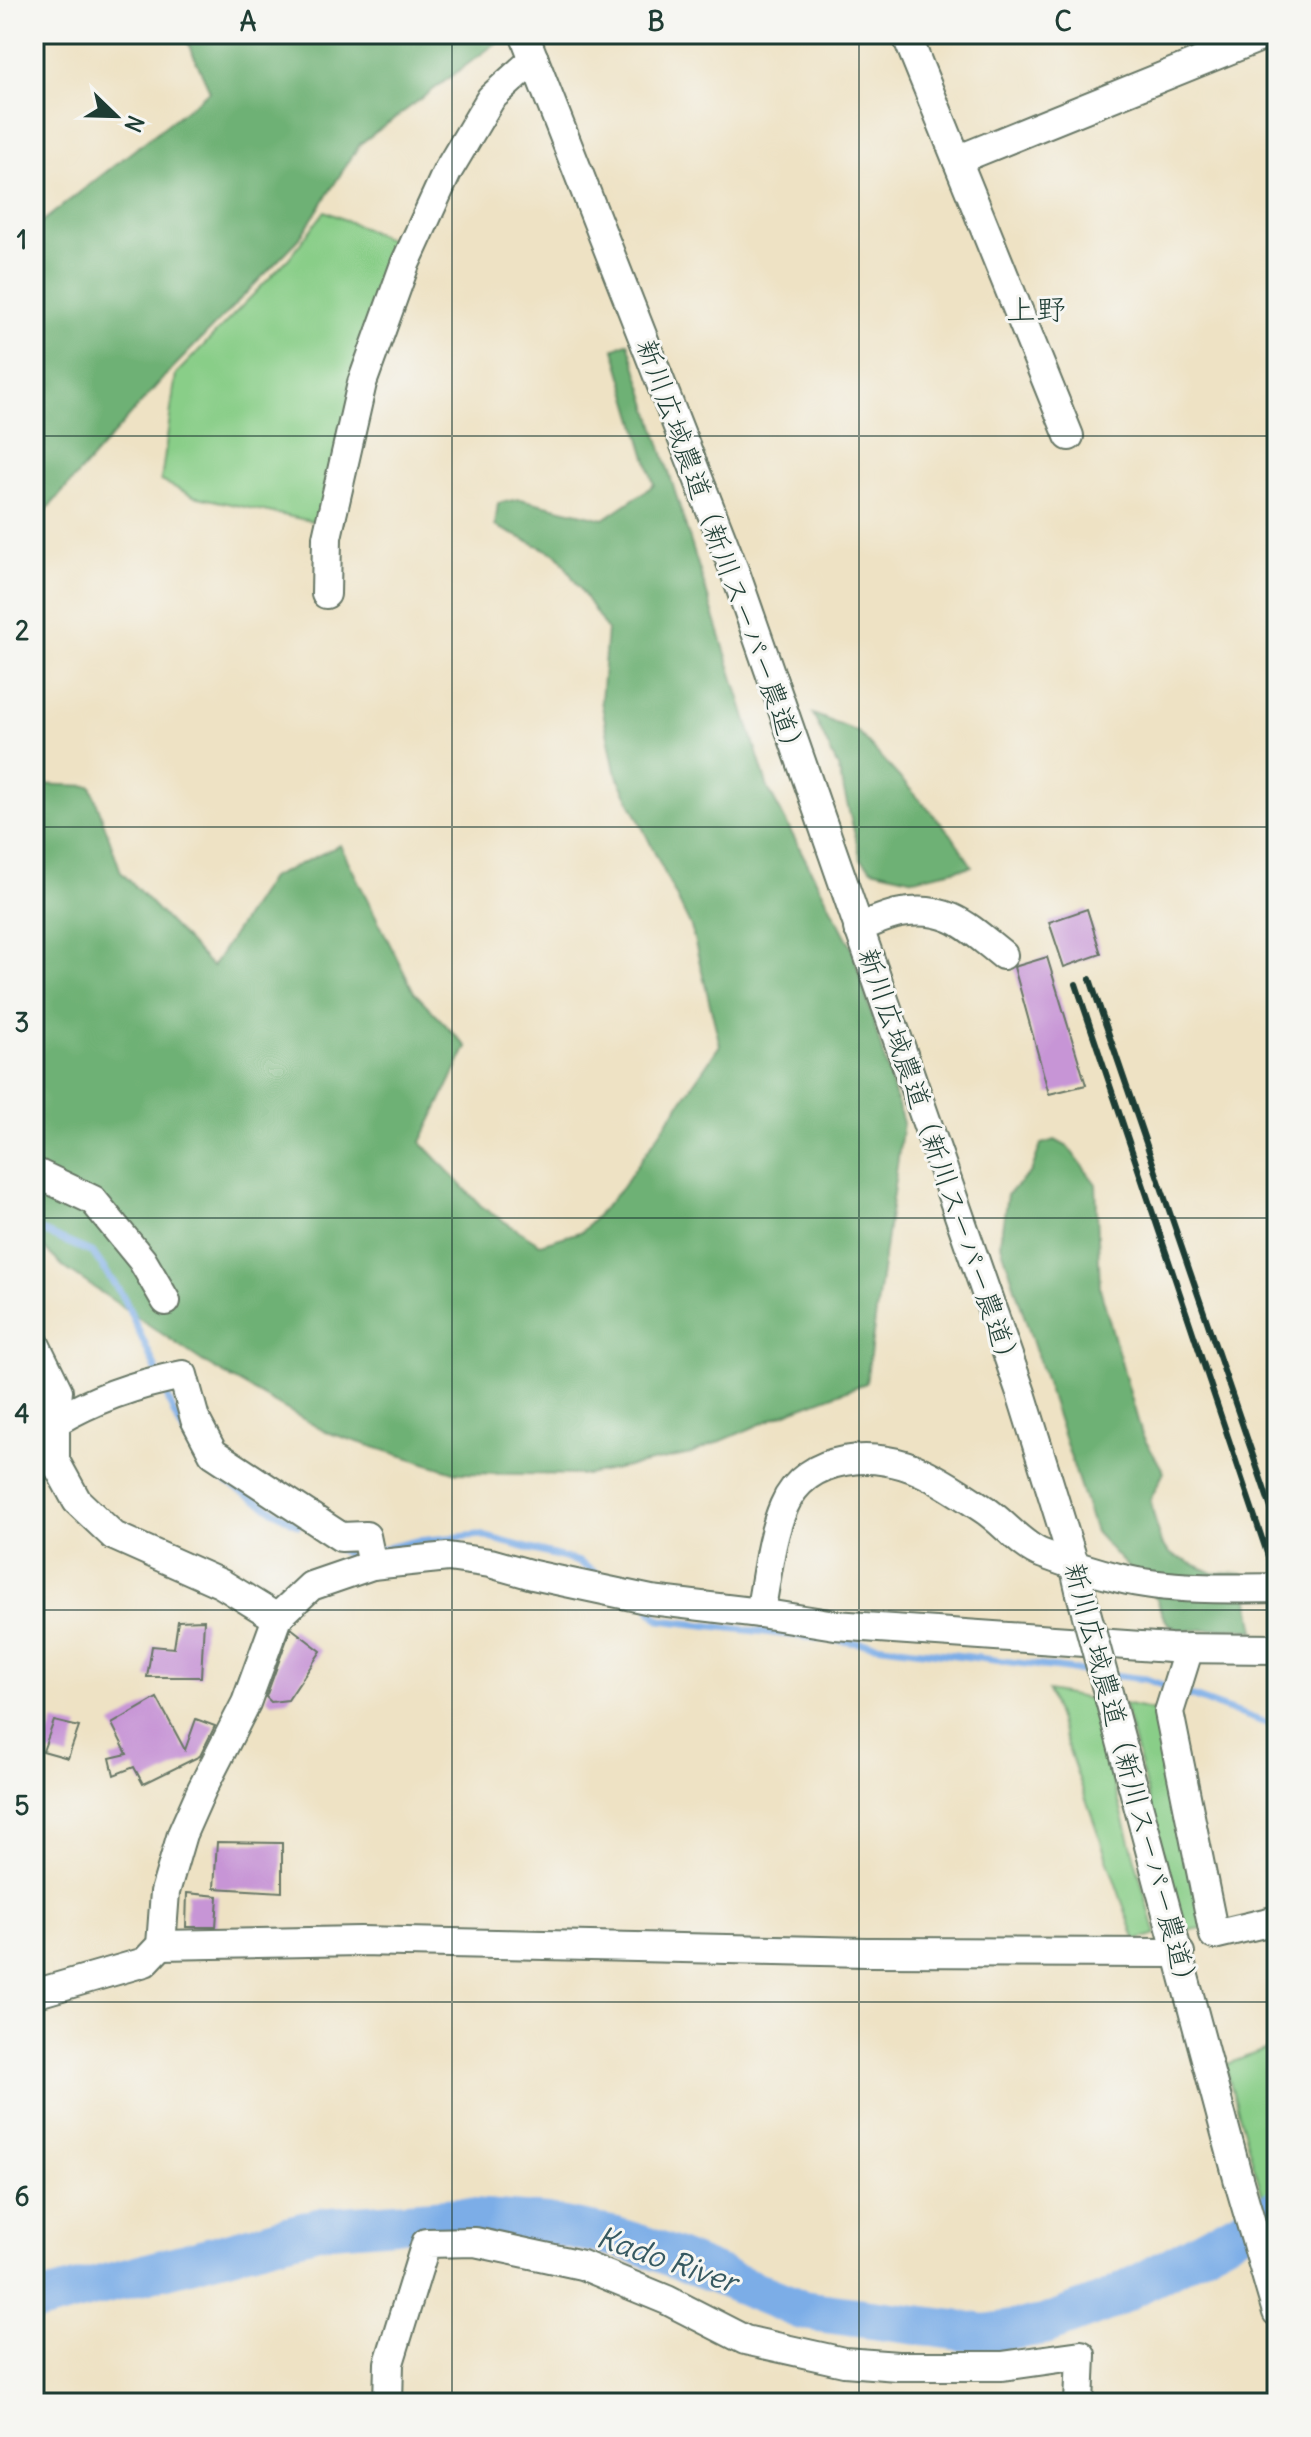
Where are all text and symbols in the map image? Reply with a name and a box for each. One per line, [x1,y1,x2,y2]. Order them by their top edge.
text: A [240,5,257,38]
text: B [647,5,665,38]
text: C [1054,5,1072,38]
north arrow [76,76,156,156]
text: N [119,111,150,136]
text: 1 [17,223,27,256]
district label: 上野 [1006,290,1066,328]
street label: 新川広域農道（新川スーパー農道） [629,334,815,766]
text: 2 [15,614,29,647]
street label: 新川広域農道（新川スーパー農道） [850,943,1030,1377]
text: 3 [15,1006,29,1039]
text: 4 [14,1397,30,1430]
street label: 新川広域農道（新川スーパー農道） [1057,1559,1207,1999]
text: 5 [15,1789,30,1822]
text: 6 [14,2180,30,2213]
water label: Kado River [592,2217,746,2302]

